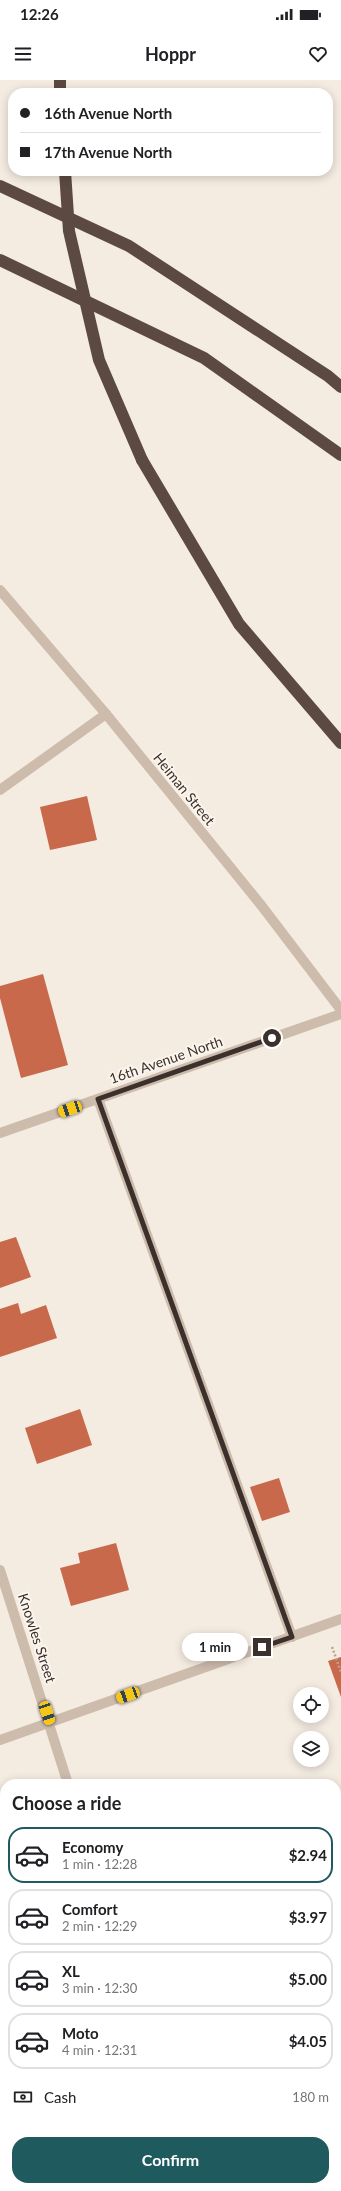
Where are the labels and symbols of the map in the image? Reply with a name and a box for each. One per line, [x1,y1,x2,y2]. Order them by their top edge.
street label: Heiman Street [150,749,219,828]
route start [263,1029,281,1047]
street label: 16th Avenue North [107,1032,225,1087]
car [57,1099,83,1119]
street label: Knowles Street [15,1591,60,1685]
callout: 1 min [182,1633,248,1661]
route end [253,1638,271,1656]
car [115,1685,141,1705]
car [38,1700,56,1726]

